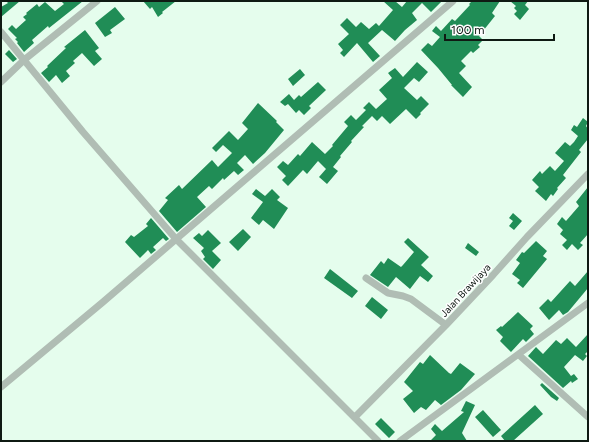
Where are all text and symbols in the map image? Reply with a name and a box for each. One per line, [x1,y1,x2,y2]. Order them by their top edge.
scale bar [445,16,554,42]
text: 100 m [451,23,485,37]
street label: Jalan Brawijaya [437,261,493,320]

